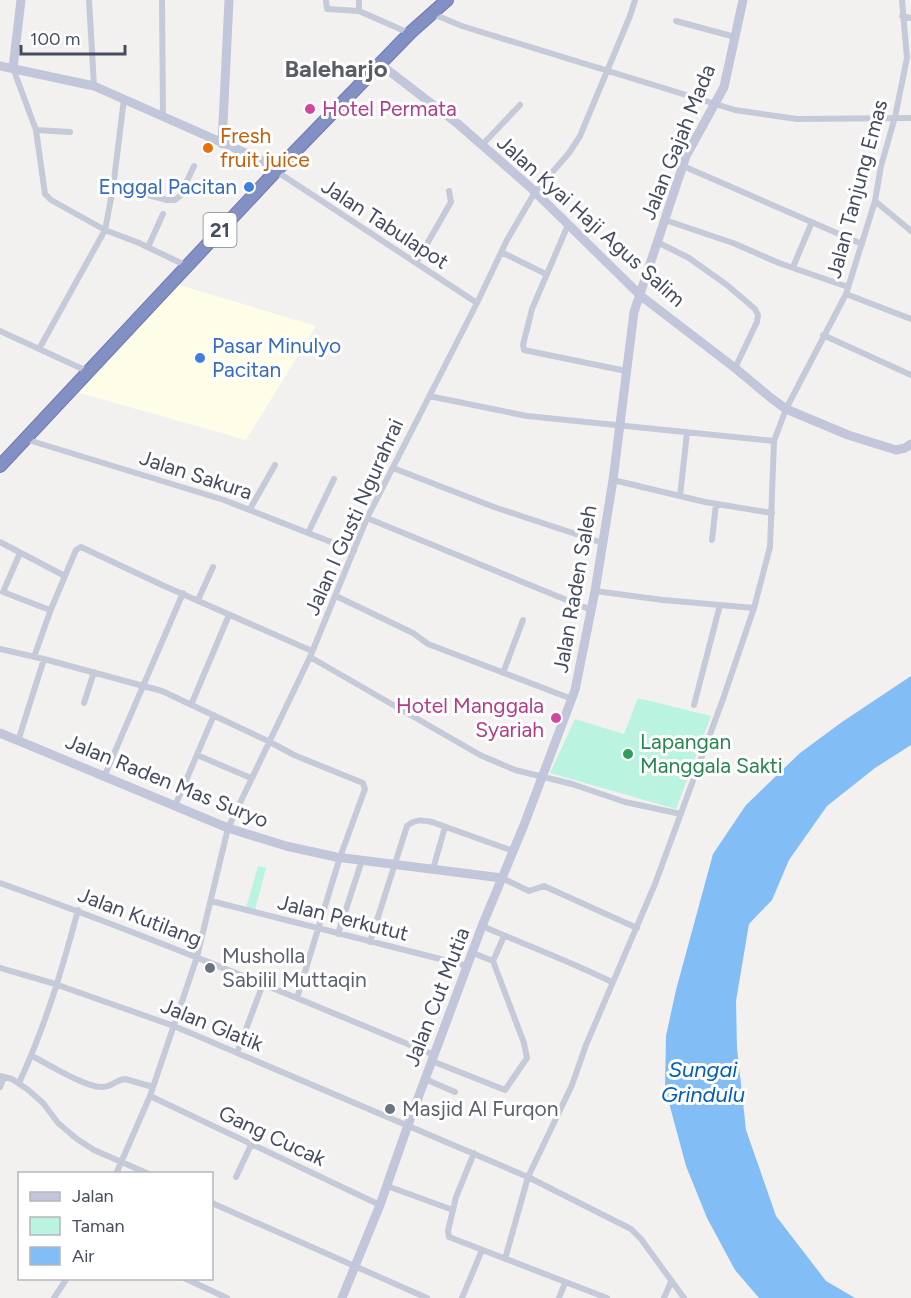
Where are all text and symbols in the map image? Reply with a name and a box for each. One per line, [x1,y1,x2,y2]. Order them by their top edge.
scale bar [21,18,124,56]
text: 100 m [30,28,80,50]
district label: Baleharjo [284,54,388,83]
street label: Jalan Gajah Mada [635,61,720,223]
place label: Hotel Permata [322,96,457,121]
street label: Jalan Tanjung Emas [821,97,892,281]
marker: Hotel Permata [303,102,317,116]
place label: Fresh fruit juice [220,123,310,172]
street label: Jalan Kyai Haji Agus Salim [492,130,690,312]
marker: Fresh fruit juice [201,141,215,155]
street label: Jalan Tabulapot [317,173,454,274]
place label: Enggal Pacitan [98,174,237,199]
marker: Enggal Pacitan [242,180,256,194]
road number: 21 [204,213,236,247]
place label: Pasar Minulyo Pacitan [212,333,341,382]
marker: Pasar Minulyo Pacitan [193,351,207,365]
street label: Jalan I Gusti Ngurahrai [299,415,408,619]
street label: Jalan Sakura [137,445,256,505]
street label: Jalan Raden Saleh [547,503,602,675]
place label: Hotel Manggala Syariah [396,693,544,742]
marker: Hotel Manggala Syariah [549,711,563,725]
street label: Jalan Raden Mas Suryo [62,728,272,833]
place label: Lapangan Manggala Sakti [640,729,783,778]
marker: Lapangan Manggala Sakti [621,747,635,761]
street label: Jalan Kutilang [75,881,206,952]
street label: Jalan Perkutut [275,889,411,946]
street label: Jalan Cut Mutia [399,924,474,1070]
place label: Musholla Sabilil Muttaqin [222,943,367,992]
marker: Musholla Sabilil Muttaqin [203,961,217,975]
street label: Jalan Glatik [157,993,268,1057]
water label: Sungai Grindulu [661,1056,745,1108]
place label: Masjid Al Furqon [402,1096,558,1121]
street label: Gang Cucak [215,1100,330,1172]
marker: Masjid Al Furqon [383,1102,397,1116]
legend [18,1172,213,1280]
text: Jalan [72,1185,114,1207]
text: Taman [72,1215,125,1237]
text: Air [72,1245,94,1267]

